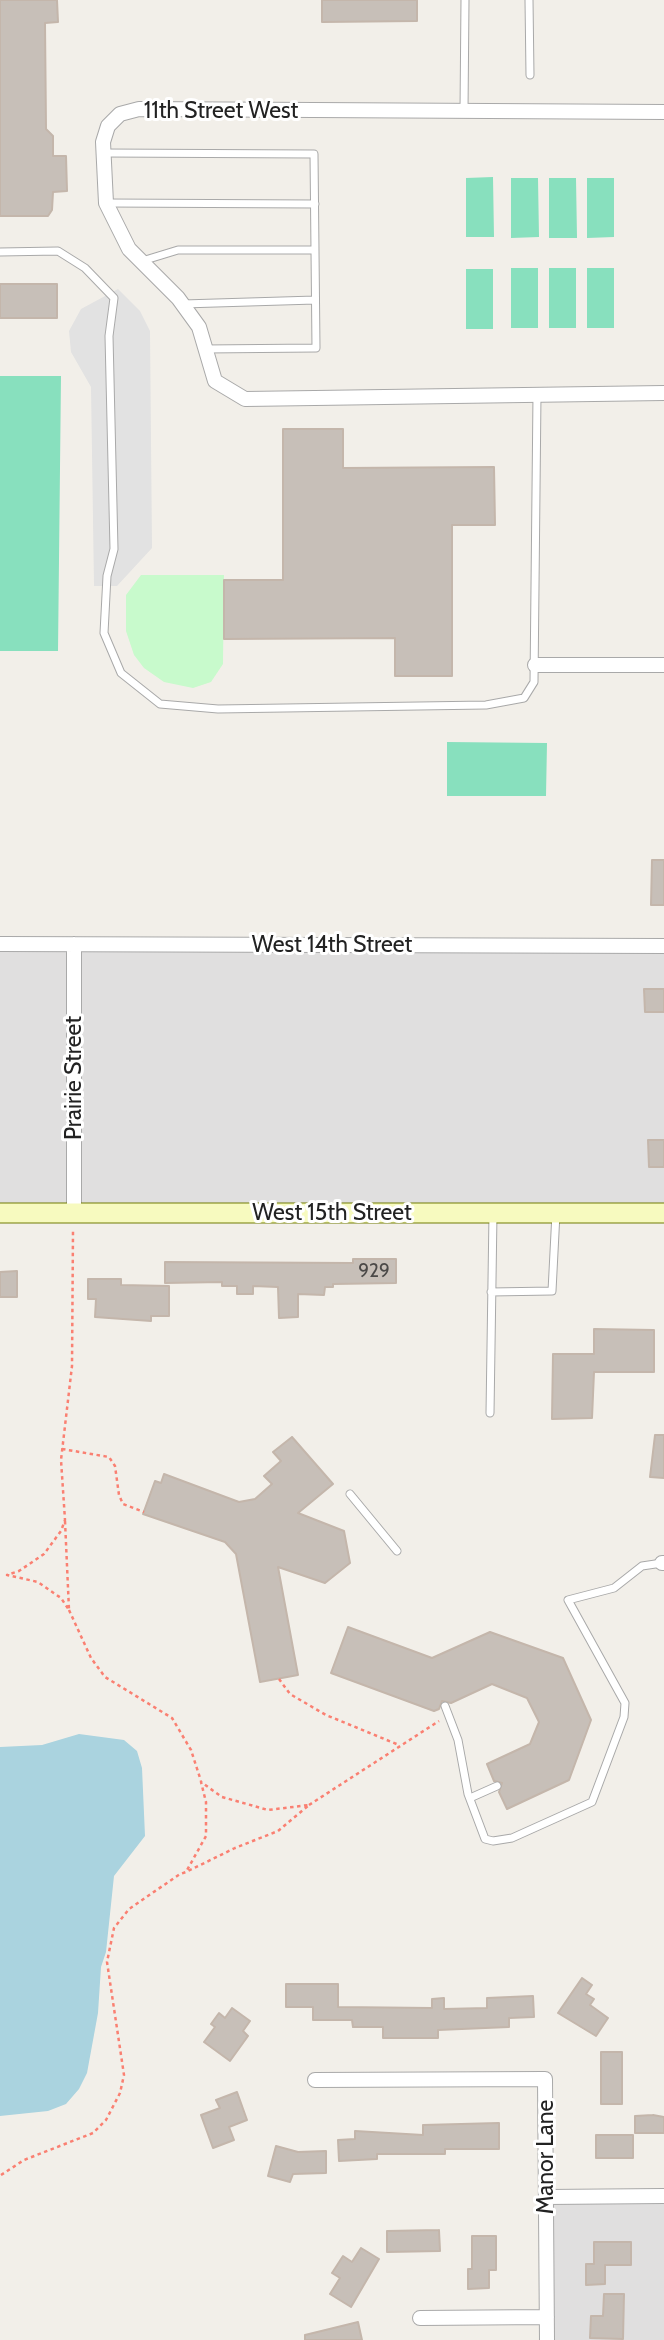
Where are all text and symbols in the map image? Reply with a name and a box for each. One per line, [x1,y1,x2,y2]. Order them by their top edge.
street label: 11th Street West [144,97,298,125]
street label: West 14th Street [252,931,412,959]
street label: Prairie Street [60,1016,88,1140]
street label: West 15th Street [252,1199,412,1227]
house number: 929 [358,1260,390,1282]
street label: Manor Lane [532,2100,560,2214]

